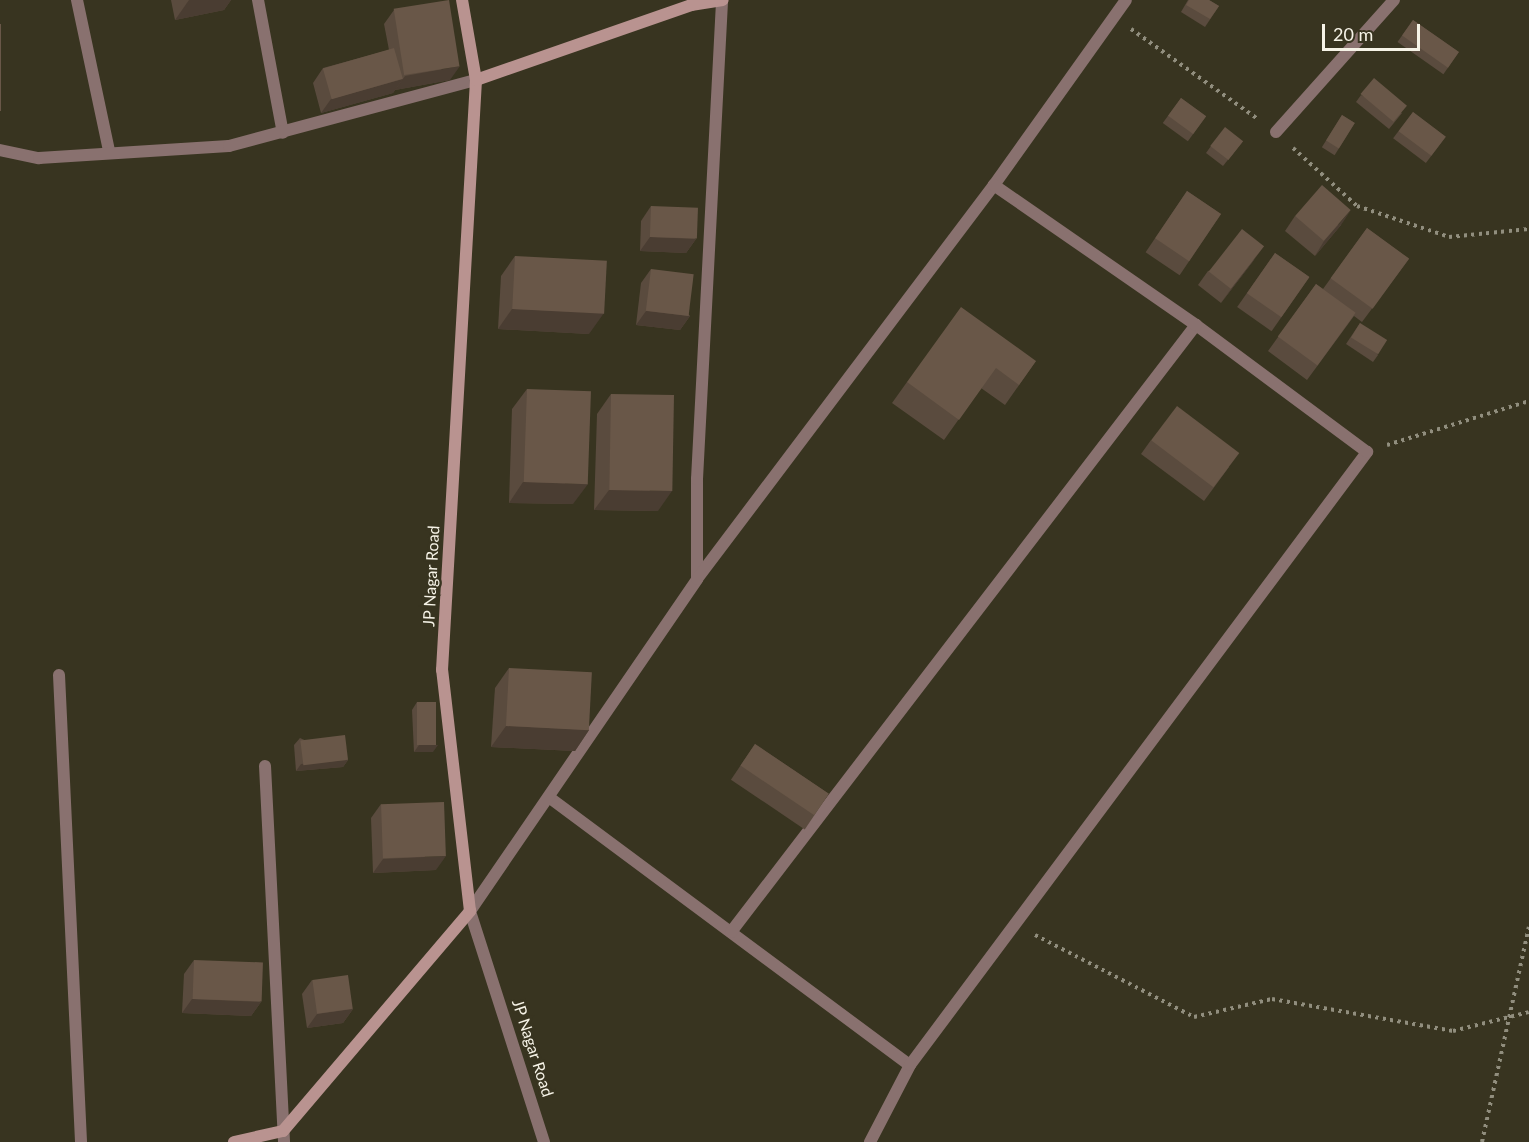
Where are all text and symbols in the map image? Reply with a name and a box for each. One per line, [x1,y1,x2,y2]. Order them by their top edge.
scale bar [1325,12,1422,50]
text: 20 m [1333,23,1373,45]
street label: JP Nagar Road [419,525,443,627]
street label: JP Nagar Road [508,996,558,1100]

